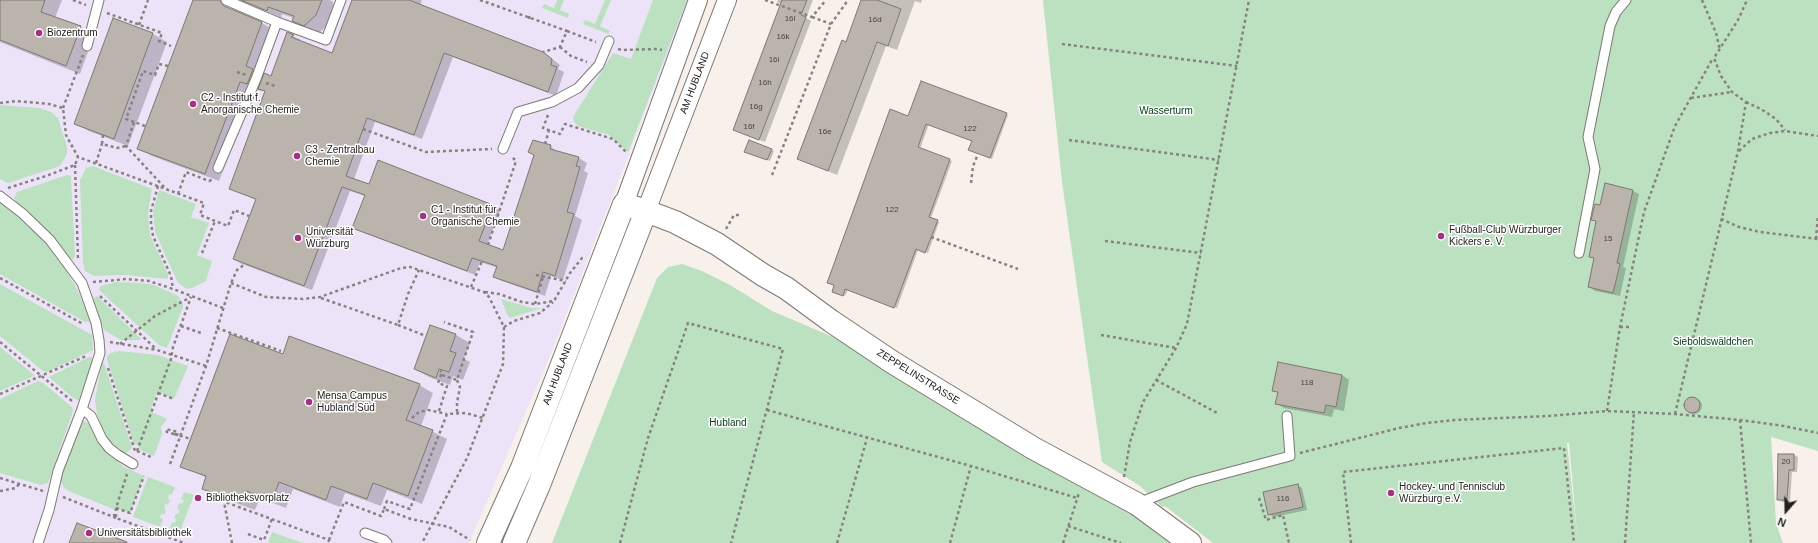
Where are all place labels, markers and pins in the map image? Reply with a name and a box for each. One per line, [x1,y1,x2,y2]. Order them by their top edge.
place label: Biozentrum [47,27,98,39]
marker: Biozentrum [34,28,44,38]
place label: C2 - Institut f. Anorganische Chemie [201,92,299,116]
marker: C2 - Institut f. Anorganische Chemie [188,99,198,109]
place label: C3 - Zentralbau Chemie [305,144,374,168]
marker: C3 - Zentralbau Chemie [292,151,302,161]
place label: C1 - Institut für Organische Chemie [431,204,519,228]
marker: C1 - Institut für Organische Chemie [418,211,428,221]
place label: Fußball-Club Würzburger Kickers e. V. [1449,224,1561,248]
place label: Universität Würzburg [306,226,353,250]
marker: Fußball-Club Würzburger Kickers e. V. [1436,231,1446,241]
marker: Universität Würzburg [293,233,303,243]
place label: Mensa Campus Hubland Süd [317,390,387,414]
marker: Mensa Campus Hubland Süd [304,397,314,407]
place label: Hockey- und Tennisclub Würzburg e.V. [1399,481,1505,504]
marker: Hockey- und Tennisclub Würzburg e.V. [1386,488,1396,498]
place label: Bibliotheksvorplatz [206,492,289,504]
marker: Bibliotheksvorplatz [193,493,203,503]
place label: Universitätsbibliothek [97,527,191,539]
marker: Universitätsbibliothek [84,528,94,538]

